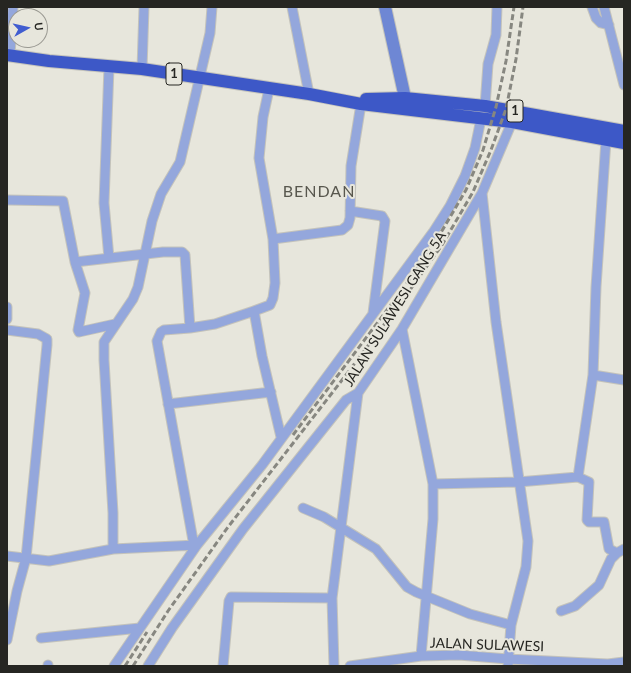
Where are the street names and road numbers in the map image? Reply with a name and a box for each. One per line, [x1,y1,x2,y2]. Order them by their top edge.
road number: 1 [166,63,182,85]
road number: 1 [507,100,523,122]
street label: JALAN SULAWESI GANG 5A [340,228,450,390]
street label: JALAN SULAWESI [430,635,544,655]

